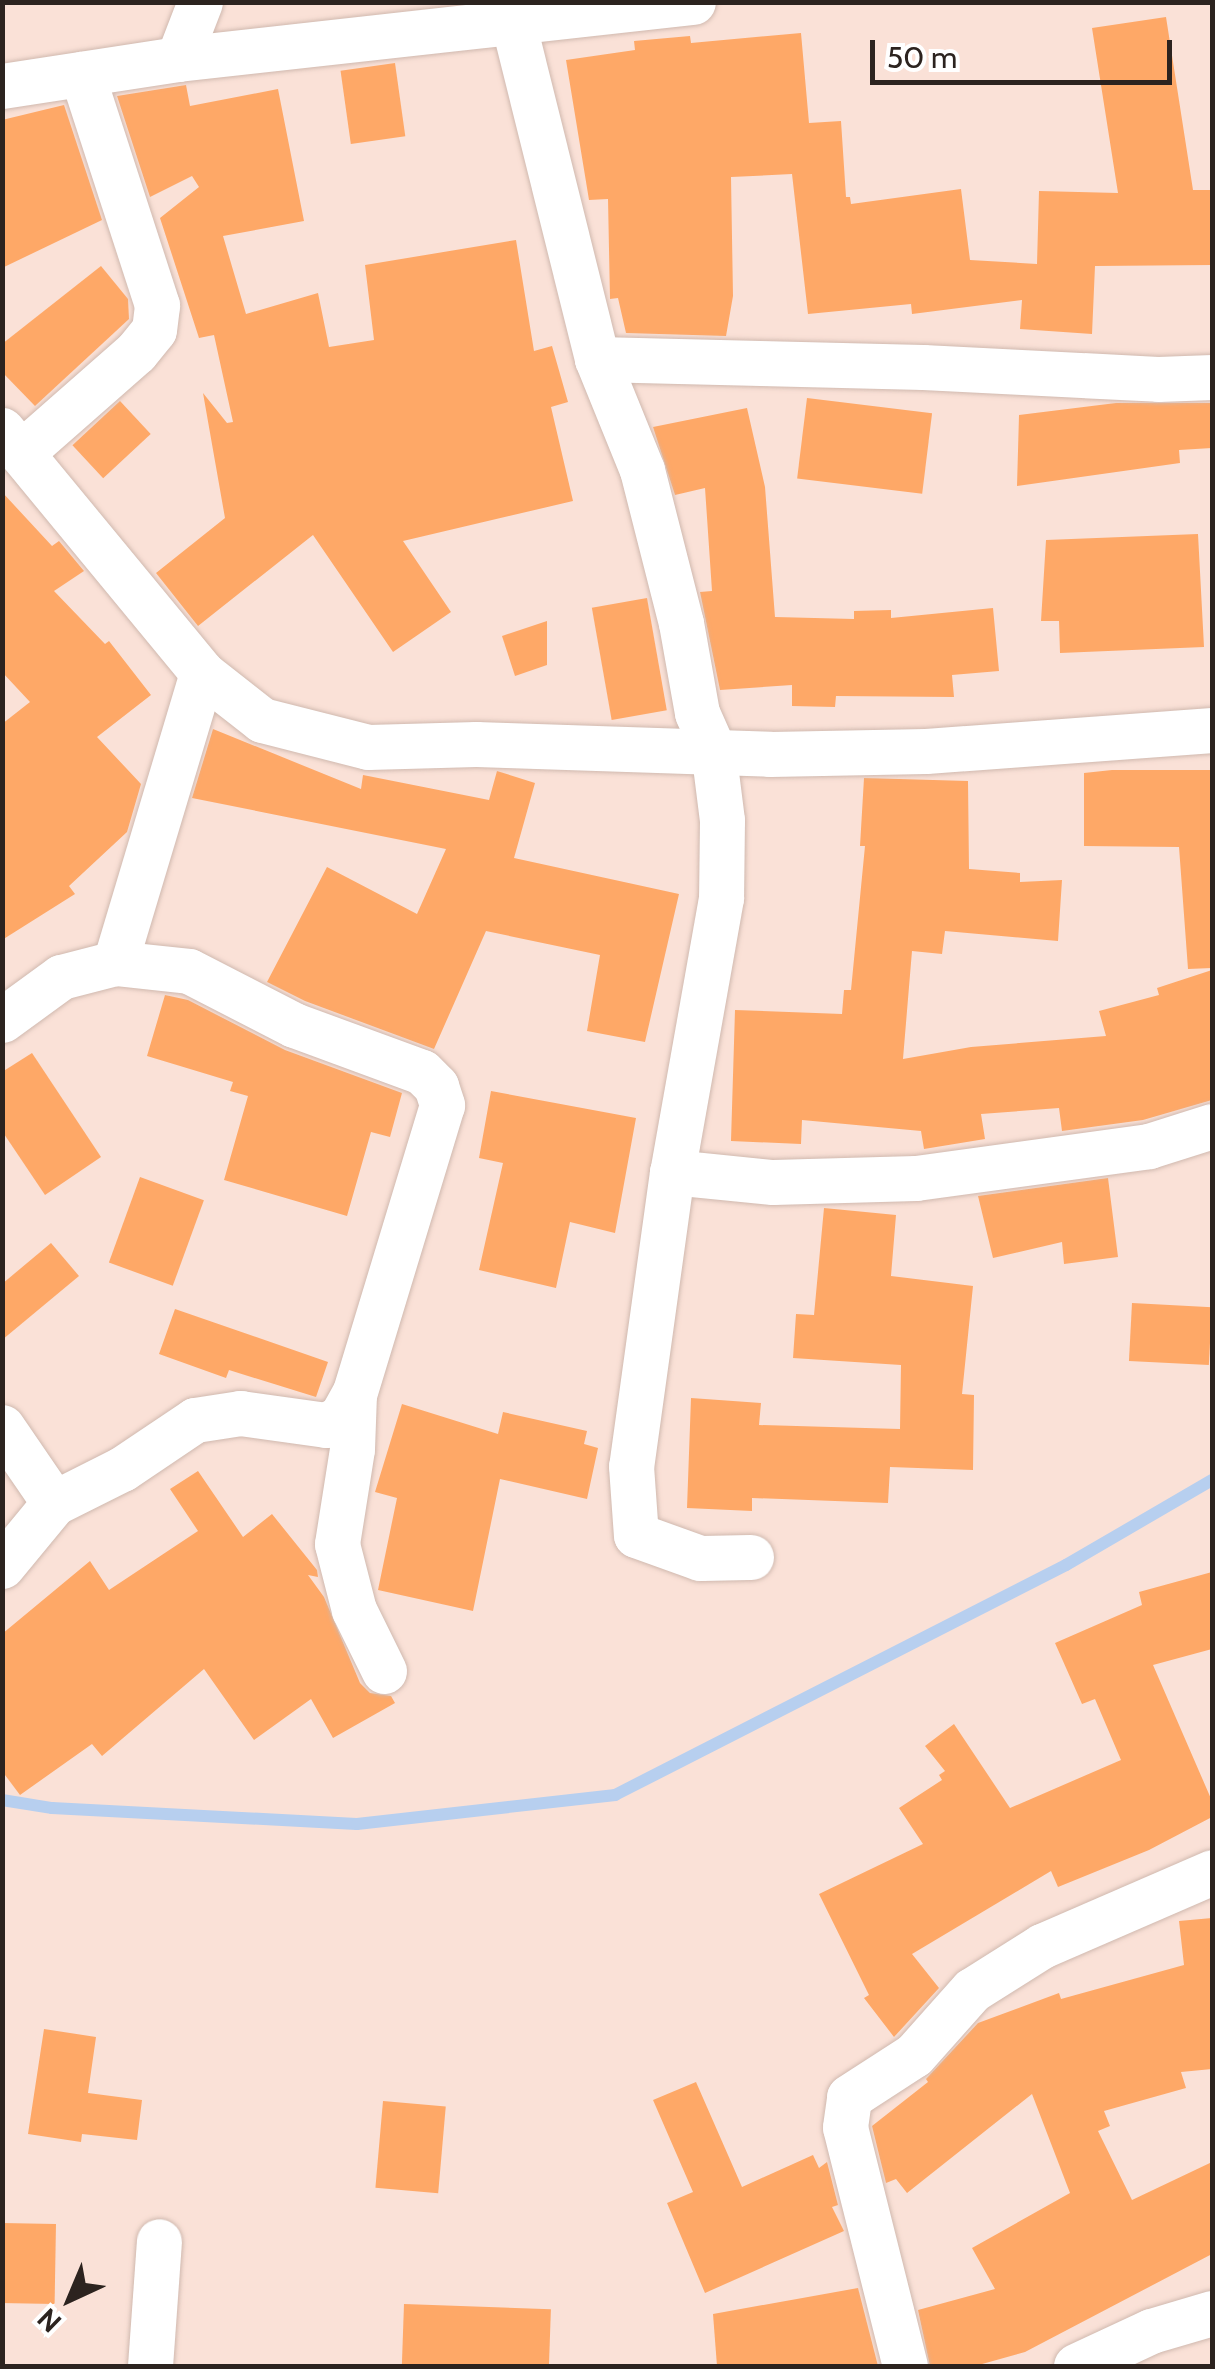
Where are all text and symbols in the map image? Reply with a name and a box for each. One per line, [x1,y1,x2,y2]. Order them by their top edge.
scale bar [875,20,1178,82]
text: 50 m [887,39,957,76]
north arrow [20,2249,120,2349]
text: N [30,2301,68,2340]

